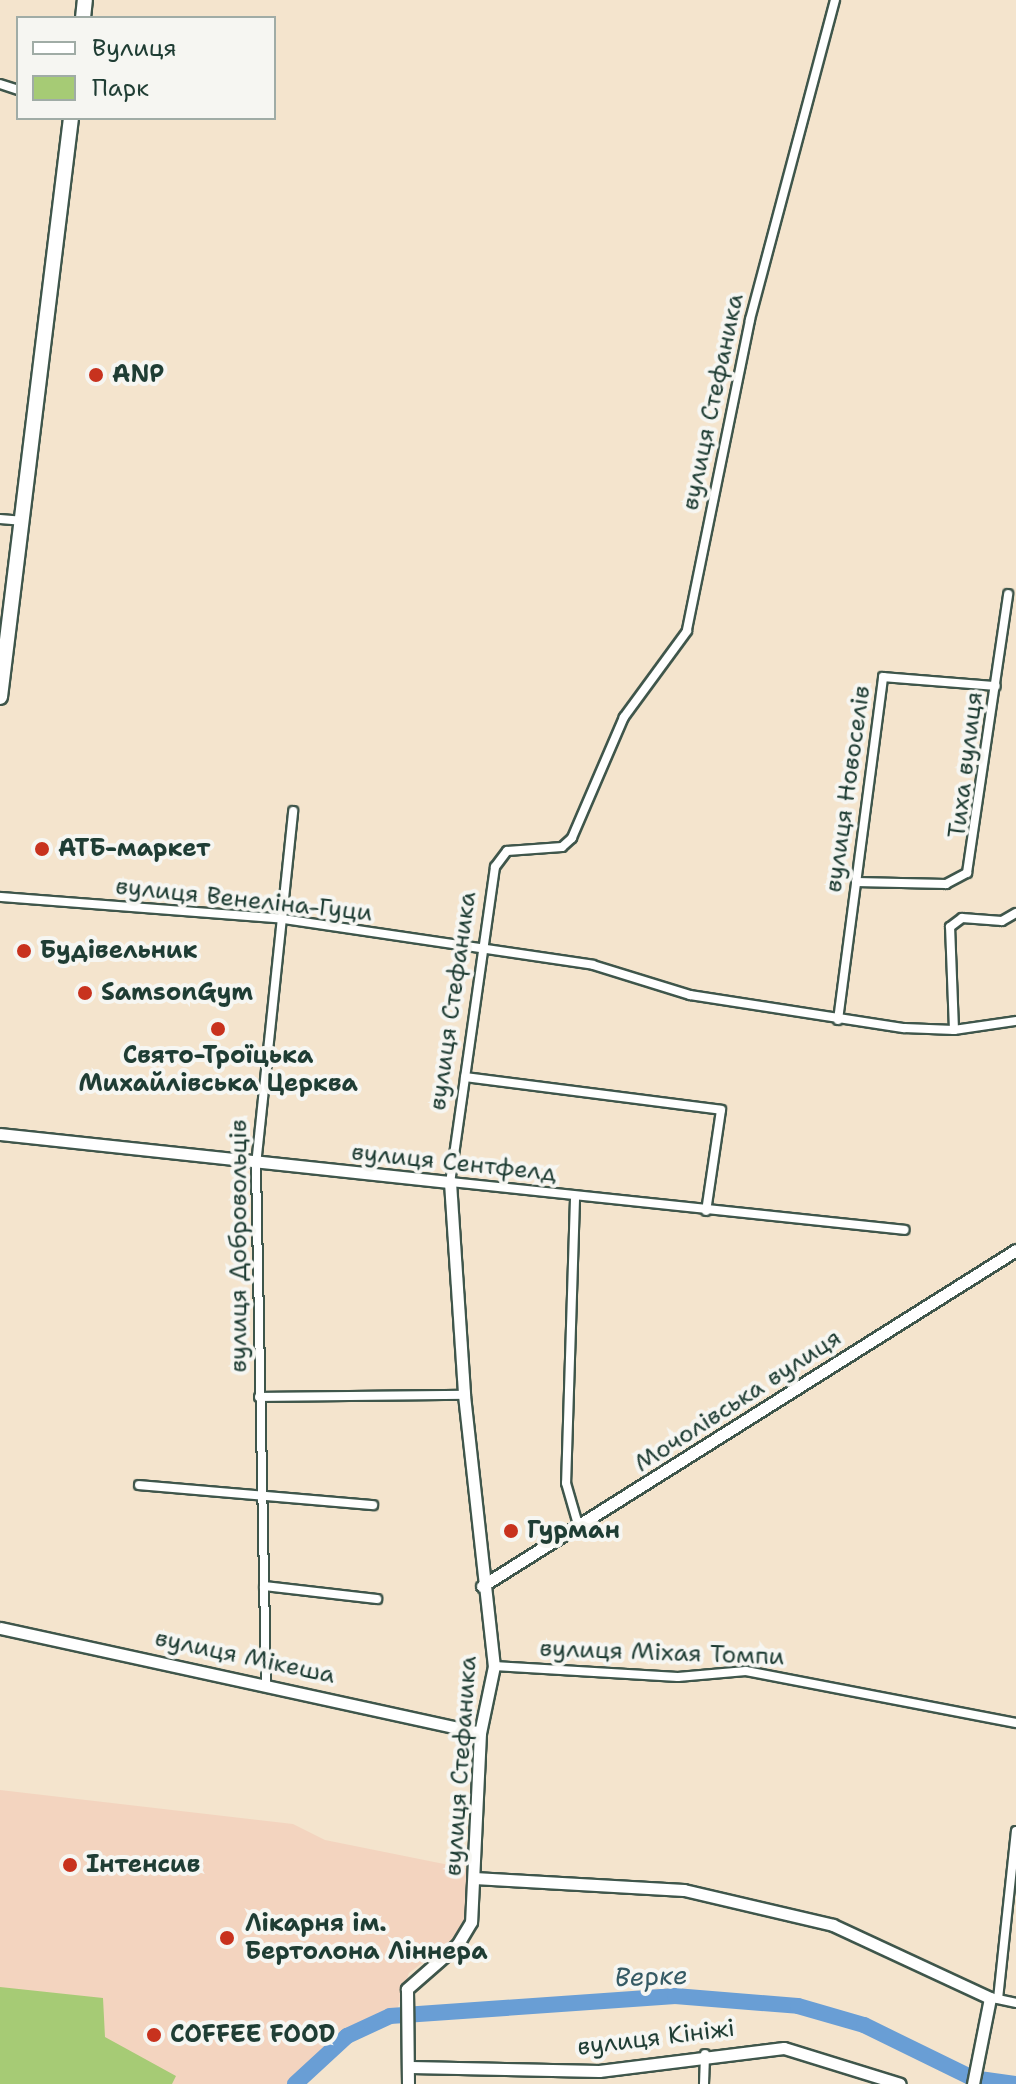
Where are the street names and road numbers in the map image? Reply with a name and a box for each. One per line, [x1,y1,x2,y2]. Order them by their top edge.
street label: вулиця Стефаника [676,291,750,513]
street label: вулиця Новоселів [819,684,877,894]
street label: Тиха вулиця [943,690,989,840]
street label: вулиця Венеліна-Гуци [114,872,374,928]
street label: вулиця Стефаника [423,890,483,1112]
street label: вулиця Добровольців [225,1119,253,1373]
street label: вулиця Сентфелд [350,1138,558,1188]
street label: Мочолівська вулиця [629,1323,847,1479]
street label: вулиця Мікеша [152,1624,338,1690]
street label: вулиця Міхая Томпи [539,1634,785,1672]
street label: вулиця Стефаника [439,1655,483,1877]
street label: вулиця Кініжі [576,2014,736,2062]

